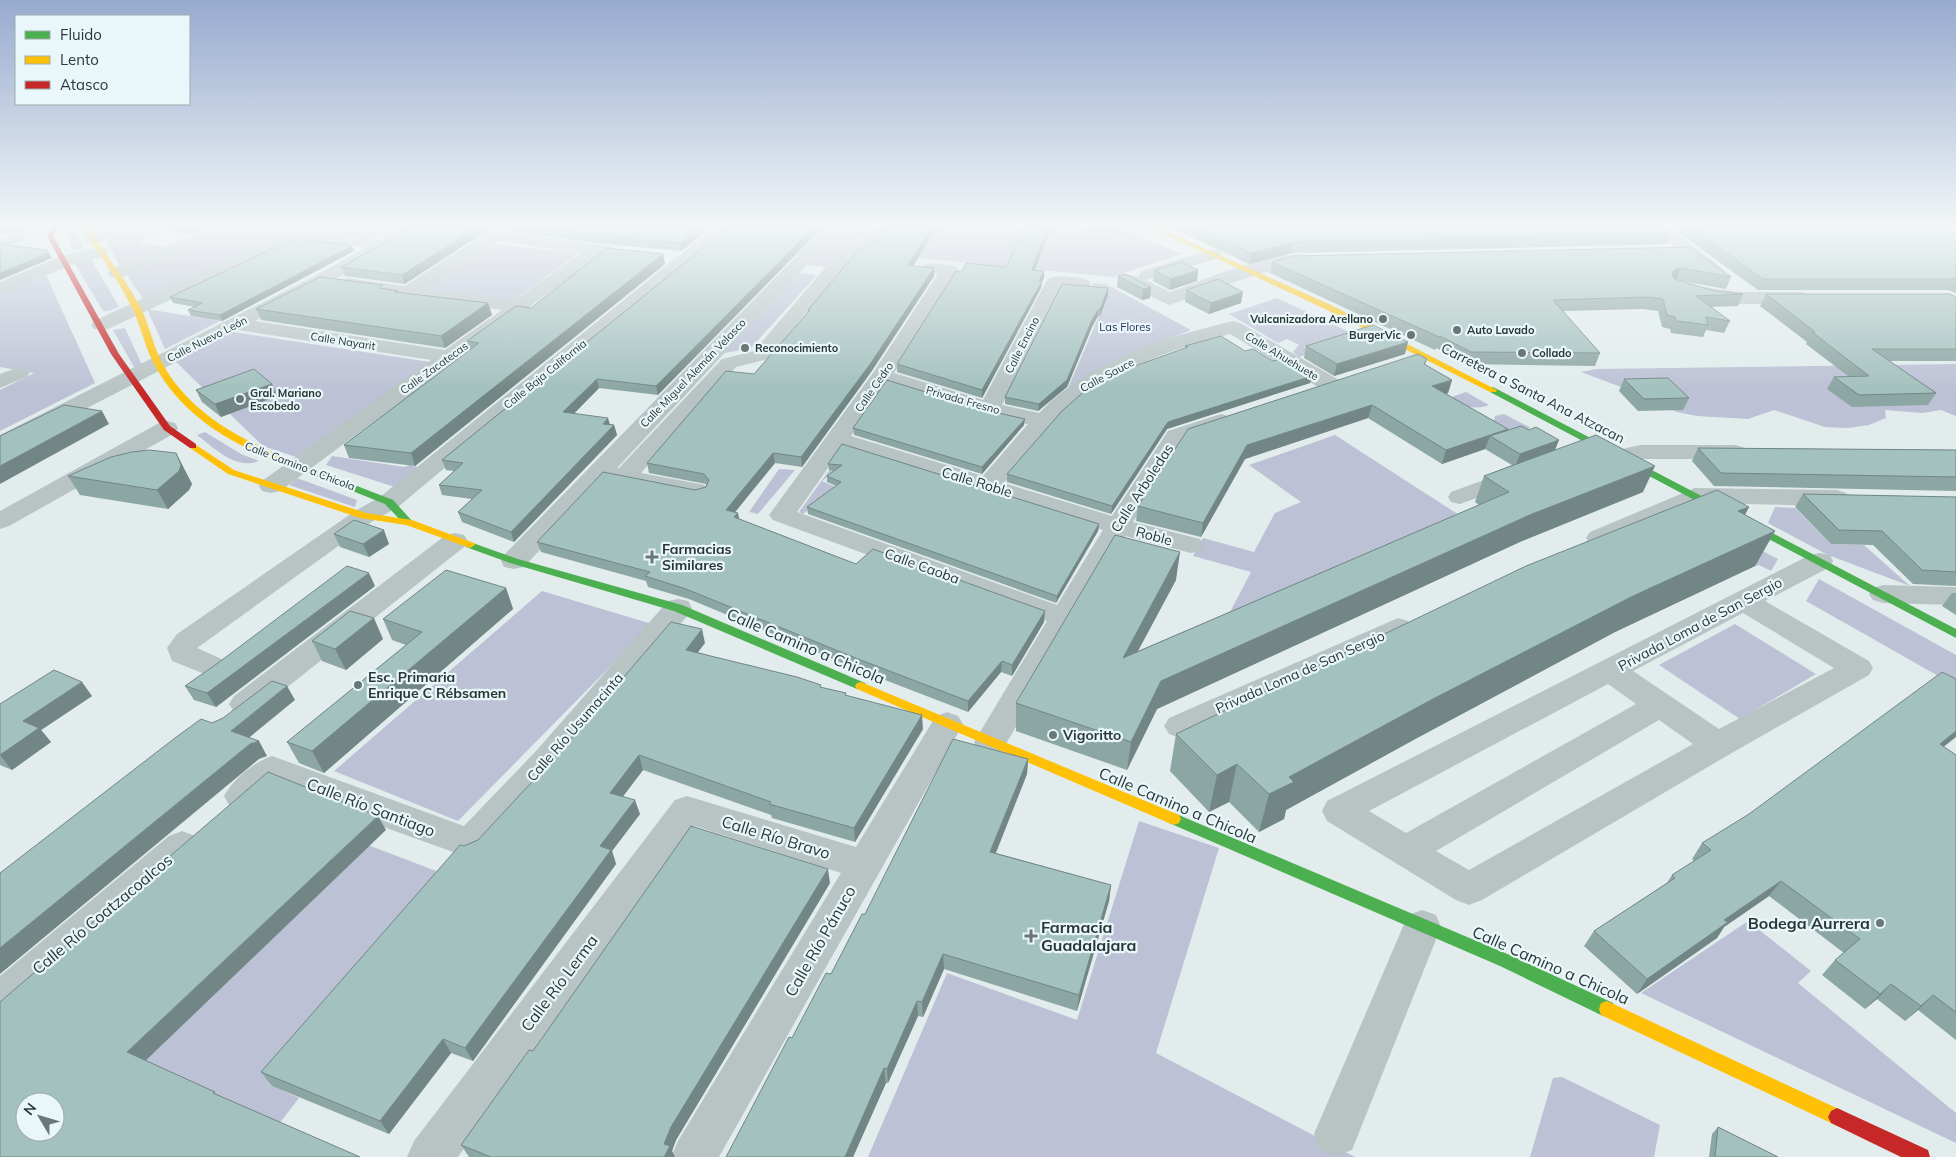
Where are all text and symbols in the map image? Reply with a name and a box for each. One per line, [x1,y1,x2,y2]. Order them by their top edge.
legend [15,15,190,105]
text: Fluido [60,25,102,44]
text: Lento [60,50,99,69]
text: Atasco [60,75,108,94]
place label: Vulcanizadora Arellano [1249,312,1373,326]
street label: Calle Nuevo León [165,313,249,365]
marker: Vulcanizadora Arellano [1377,313,1389,325]
street label: Calle Encino [1002,314,1042,376]
street label: Calle Miguel Alemán Velasco [637,316,749,430]
park label: Las Flores [1099,320,1151,334]
place label: Auto Lavado [1467,323,1535,337]
marker: Auto Lavado [1451,324,1463,336]
place label: BurgerVic [1349,328,1401,342]
street label: Calle Nayarit [310,329,377,353]
street label: Calle Ahuehuete [1243,329,1321,383]
marker: BurgerVic [1405,329,1417,341]
street label: Calle Baja California [501,336,589,412]
street label: Calle Zacatecas [397,339,471,397]
street label: Carretera a Santa Ana Atzacan [1438,339,1628,447]
place label: Reconocimiento [755,341,839,355]
marker: Reconocimiento [739,342,751,354]
place label: Collado [1532,346,1572,360]
marker: Collado [1516,347,1528,359]
street label: Calle Sauce [1078,355,1136,395]
street label: Calle Cedro [852,359,896,415]
street label: Privada Fresno [924,383,1002,417]
place label: Gral. Mariano Escobedo [250,386,322,413]
marker: Gral. Mariano Escobedo [234,393,246,405]
street label: Calle Camino a Chicola [243,439,357,493]
street label: Calle Arboledas [1107,440,1177,536]
street label: Calle Roble [940,463,1014,501]
street label: Roble [1134,523,1174,549]
place label: Farmacias Similares [662,540,732,574]
street label: Calle Caoba [882,544,962,588]
marker: Farmacias Similares [646,551,658,563]
street label: Privada Loma de San Sergio [1615,573,1785,675]
street label: Calle Camino a Chicola [724,604,888,688]
street label: Privada Loma de San Sergio [1213,627,1387,717]
place label: Esc. Primaria Enrique C Rébsamen [368,668,506,702]
street label: Calle Río Usumacinta [523,669,627,785]
marker: Esc. Primaria Enrique C Rébsamen [352,679,364,691]
place label: Vigoritto [1062,726,1121,744]
marker: Vigoritto [1047,729,1059,741]
street label: Calle Camino a Chicola [1096,763,1260,847]
street label: Calle Río Santiago [304,773,438,841]
street label: Calle Río Bravo [719,811,833,863]
street label: Calle Río Coatzacoalcos [28,850,176,978]
street label: Calle Río Pánuco [780,882,860,1000]
place label: Bodega Aurrera [1748,913,1870,933]
place label: Farmacia Guadalajara [1041,917,1136,955]
marker: Bodega Aurrera [1874,917,1886,929]
street label: Calle Camino a Chicola [1469,921,1633,1009]
marker: Farmacia Guadalajara [1025,930,1037,942]
street label: Calle Río Lerma [516,931,602,1035]
north arrow [15,1092,65,1142]
text: N [19,1099,40,1119]

